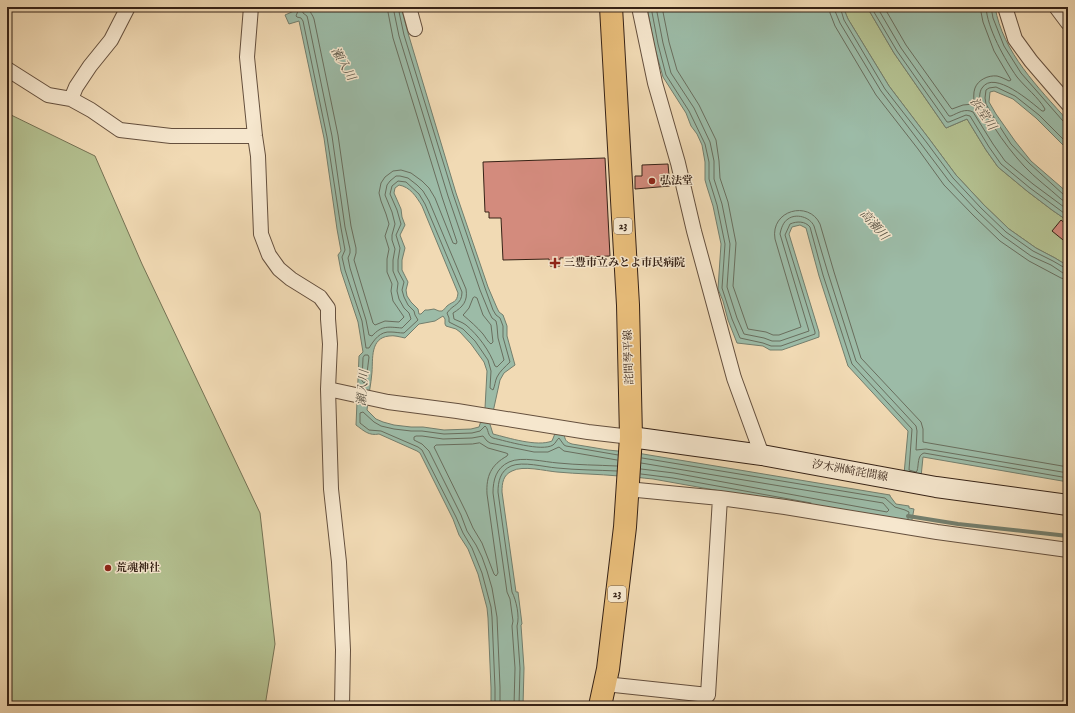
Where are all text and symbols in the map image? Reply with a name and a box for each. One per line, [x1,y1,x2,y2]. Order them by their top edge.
water label: 瀬入川 [328,45,359,85]
water label: 浜堂川 [967,95,1000,135]
place label: 弘法堂 [660,174,693,188]
marker: 弘法堂 [647,176,657,186]
water label: 高瀬川 [857,206,893,245]
road number: 23 [614,218,632,234]
place label: 三豊市立みとよ市民病院 [564,256,685,270]
marker: 三豊市立みとよ市民病院 [549,257,561,269]
street label: 詫間琴平線 [621,329,637,385]
water label: 瀬入川 [354,367,372,407]
street label: 汐木洲崎詫間線 [811,457,889,485]
place label: 荒魂神社 [116,561,160,575]
marker: 荒魂神社 [103,563,113,573]
road number: 23 [608,586,626,602]

